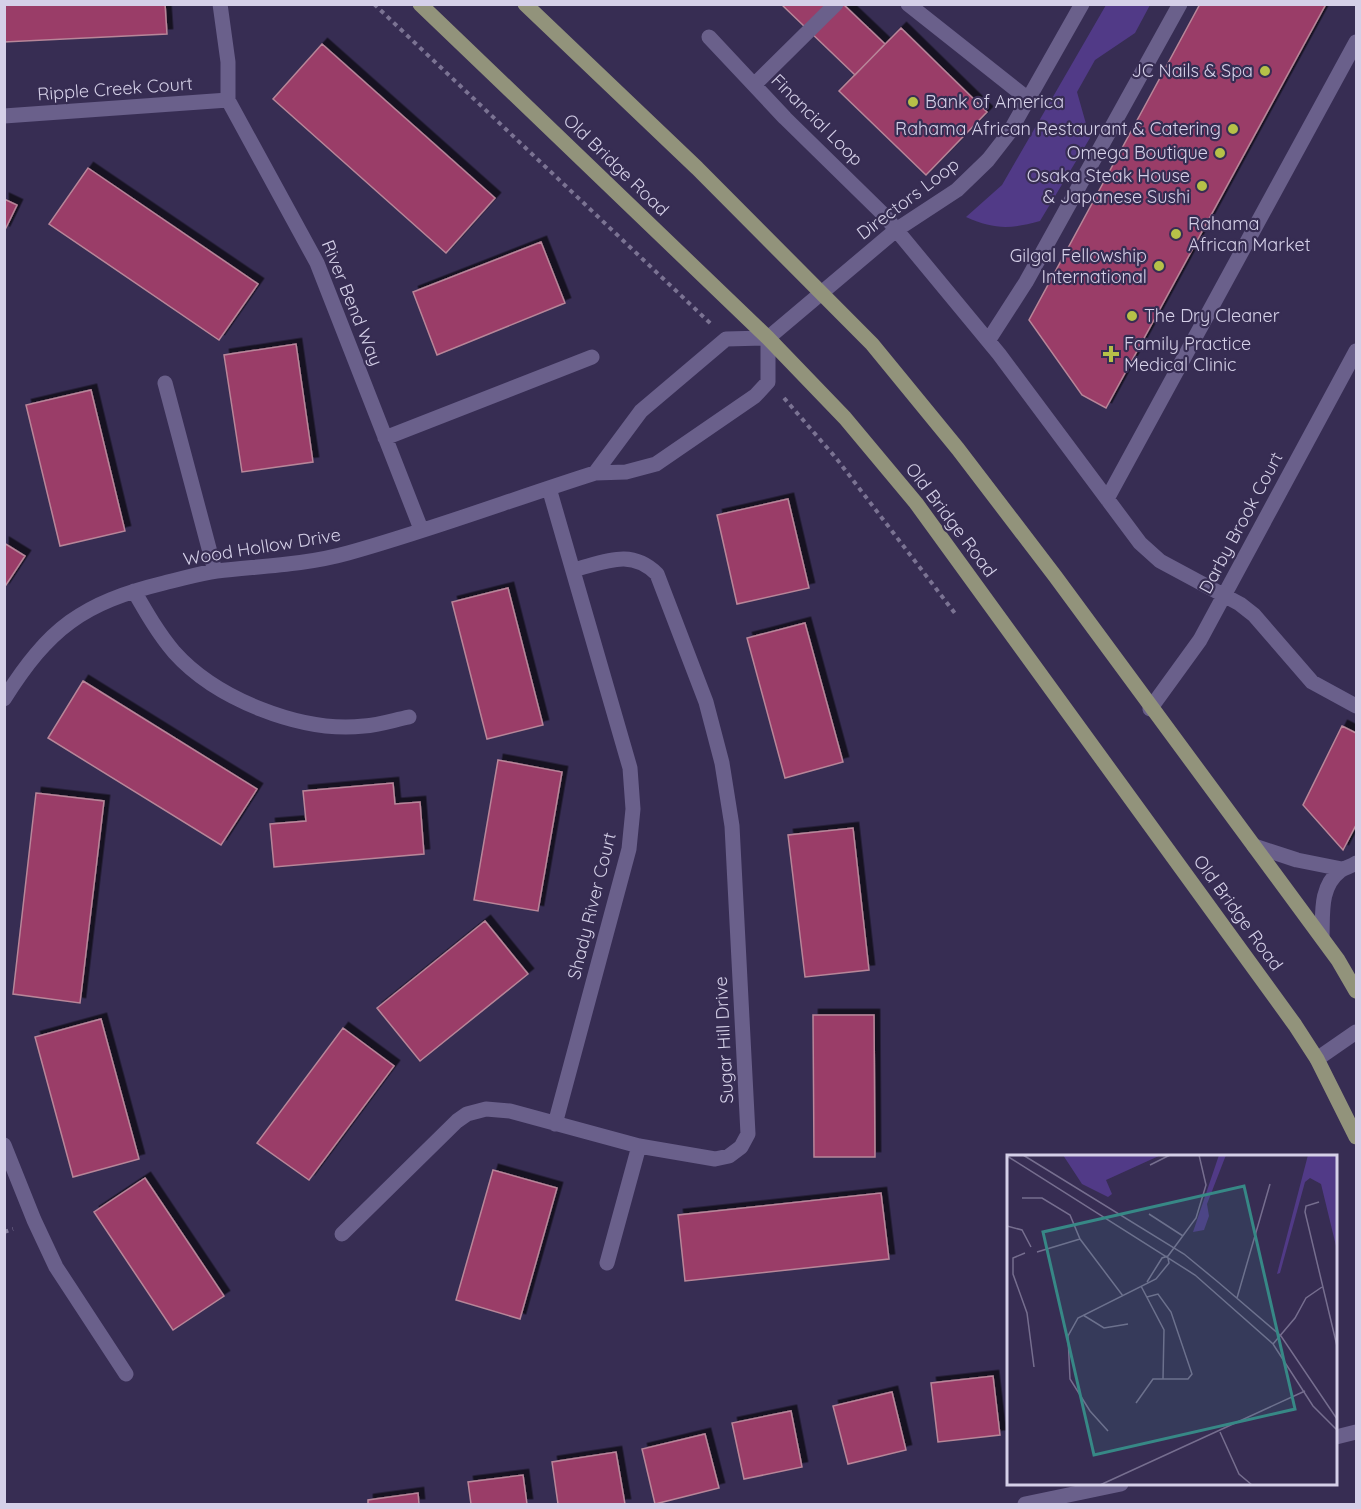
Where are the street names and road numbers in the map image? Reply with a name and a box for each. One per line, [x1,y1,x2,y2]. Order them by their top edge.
street label: Financial Loop [766,69,868,171]
street label: Ripple Creek Court [36,72,193,105]
street label: Old Bridge Road [559,109,674,221]
street label: Directors Loop [852,153,963,245]
street label: River Bend Way [317,236,388,369]
street label: Darby Brook Court [1193,448,1288,598]
street label: Old Bridge Road [901,458,1002,582]
street label: Wood Hollow Drive [181,523,342,570]
street label: Shady River Court [562,830,621,982]
street label: Old Bridge Road [1189,850,1288,975]
street label: Sugar Hill Drive [709,976,738,1104]

